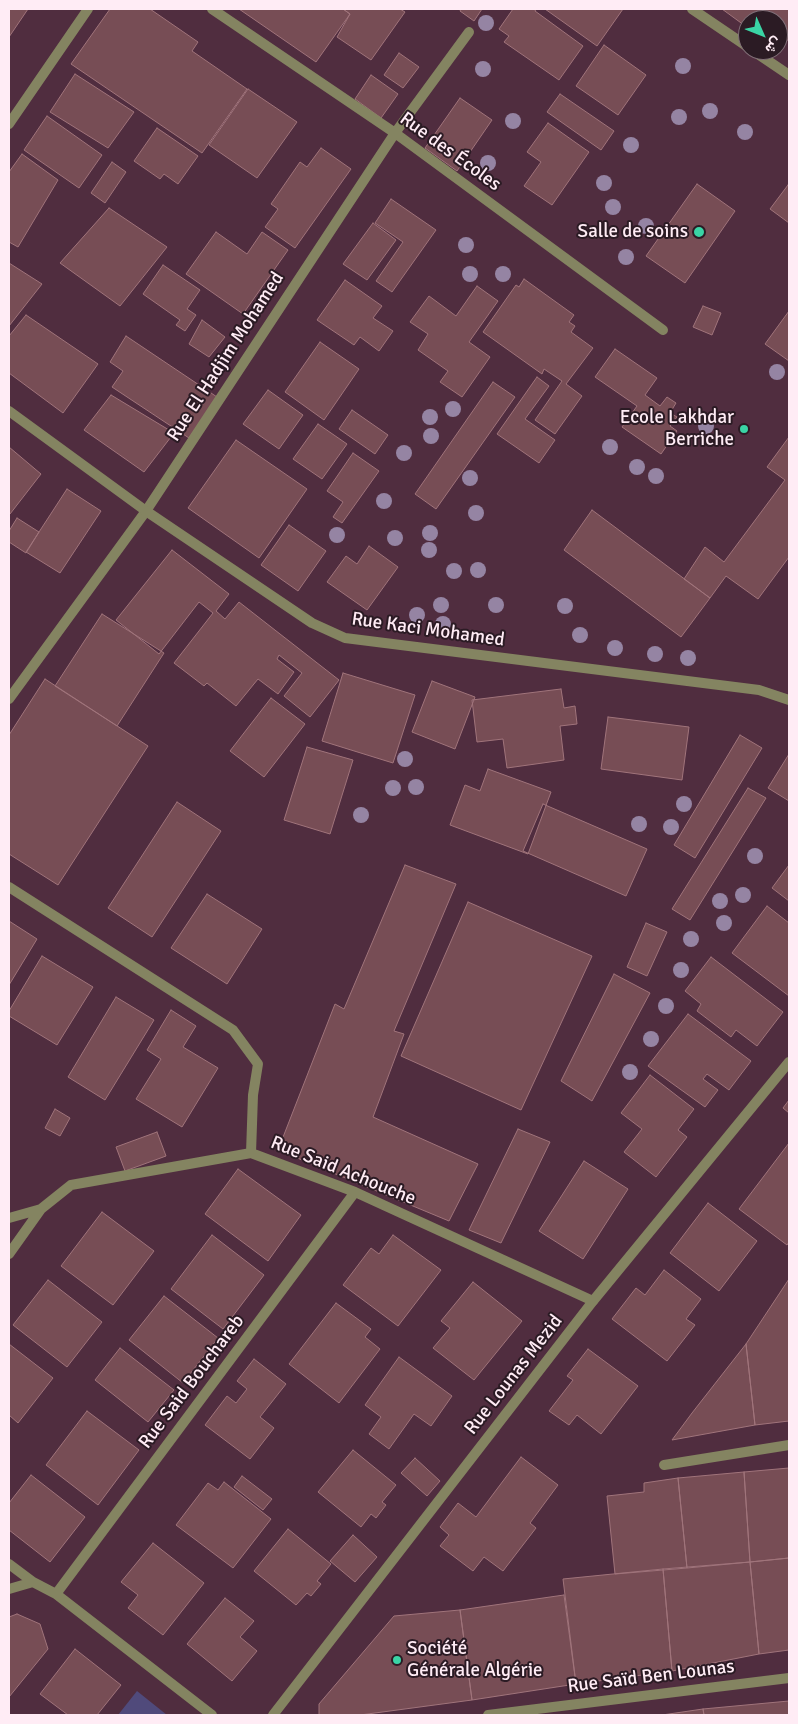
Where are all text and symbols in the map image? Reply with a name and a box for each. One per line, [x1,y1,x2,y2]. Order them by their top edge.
north arrow [738,10,788,60]
text: ش [761,33,785,57]
street label: Rue des Écoles [395,108,505,196]
place label: Salle de soins [578,221,688,243]
marker: Salle de soins [692,225,706,239]
street label: Rue El Hadjim Mohamed [163,268,289,446]
place label: Ecole Lakhdar Berriche [620,407,734,451]
marker: Ecole Lakhdar Berriche [738,423,750,435]
street label: Rue Kaci Mohamed [350,608,506,652]
street label: Rue Said Achouche [267,1131,419,1211]
street label: Rue Said Bouchareb [134,1311,250,1453]
street label: Rue Lounas Mezid [460,1311,568,1439]
place label: Société Générale Algérie [407,1638,543,1682]
marker: Société Générale Algérie [391,1654,403,1666]
street label: Rue Saïd Ben Lounas [566,1655,736,1699]

